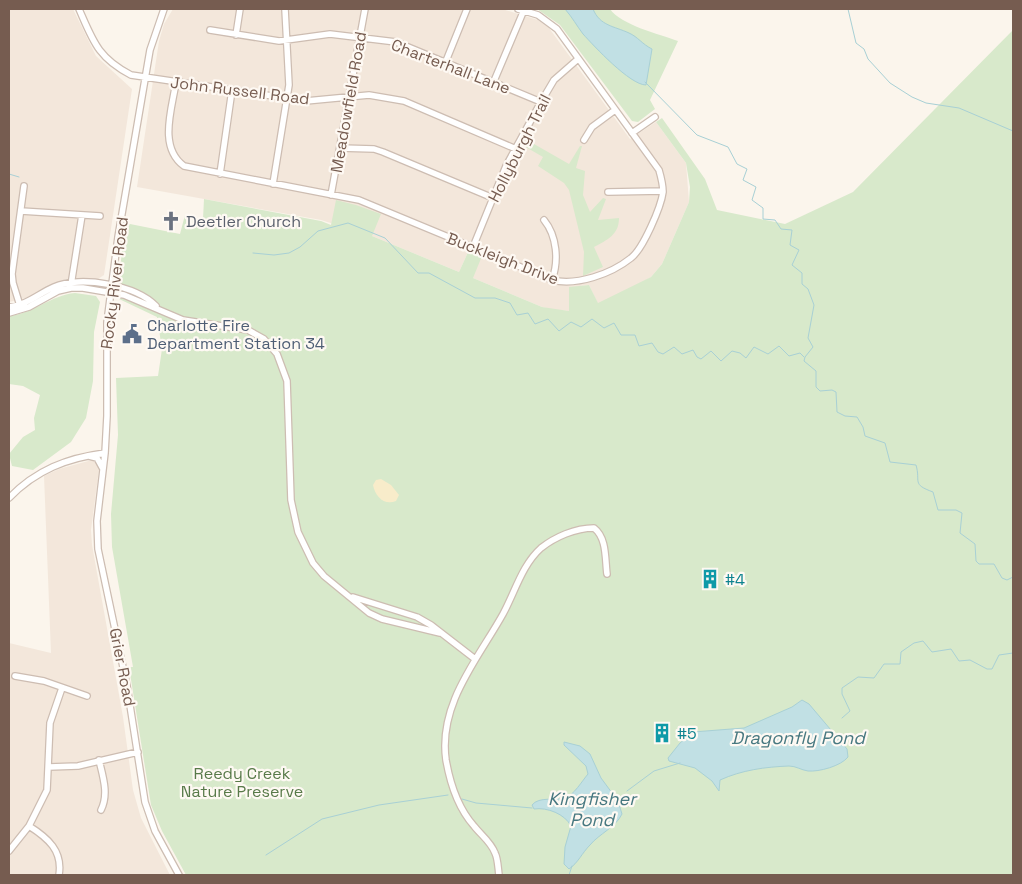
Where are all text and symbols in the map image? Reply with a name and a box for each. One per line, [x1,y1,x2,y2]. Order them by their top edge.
street label: Meadowfield Road [326,30,371,174]
street label: Charterhall Lane [388,34,513,99]
street label: John Russell Road [169,72,311,109]
street label: Hollyburgh Trail [483,91,556,206]
church icon: Deetler Church [160,210,182,232]
place label: Deetler Church [186,211,301,232]
street label: Rocky River Road [96,216,133,350]
street label: Buckleigh Drive [444,227,562,289]
place label: Charlotte Fire Department Station 34 [147,315,325,354]
public building icon: Charlotte Fire Department Station 34 [121,323,143,345]
building icon: #4 [699,568,721,590]
place label: #4 [725,569,745,590]
street label: Grier Road [105,626,140,708]
building icon: #5 [651,722,673,744]
place label: #5 [677,723,697,744]
water label: Dragonfly Pond [731,726,867,749]
park label: Reedy Creek Nature Preserve [181,763,303,802]
water label: Kingfisher Pond [548,787,638,831]

